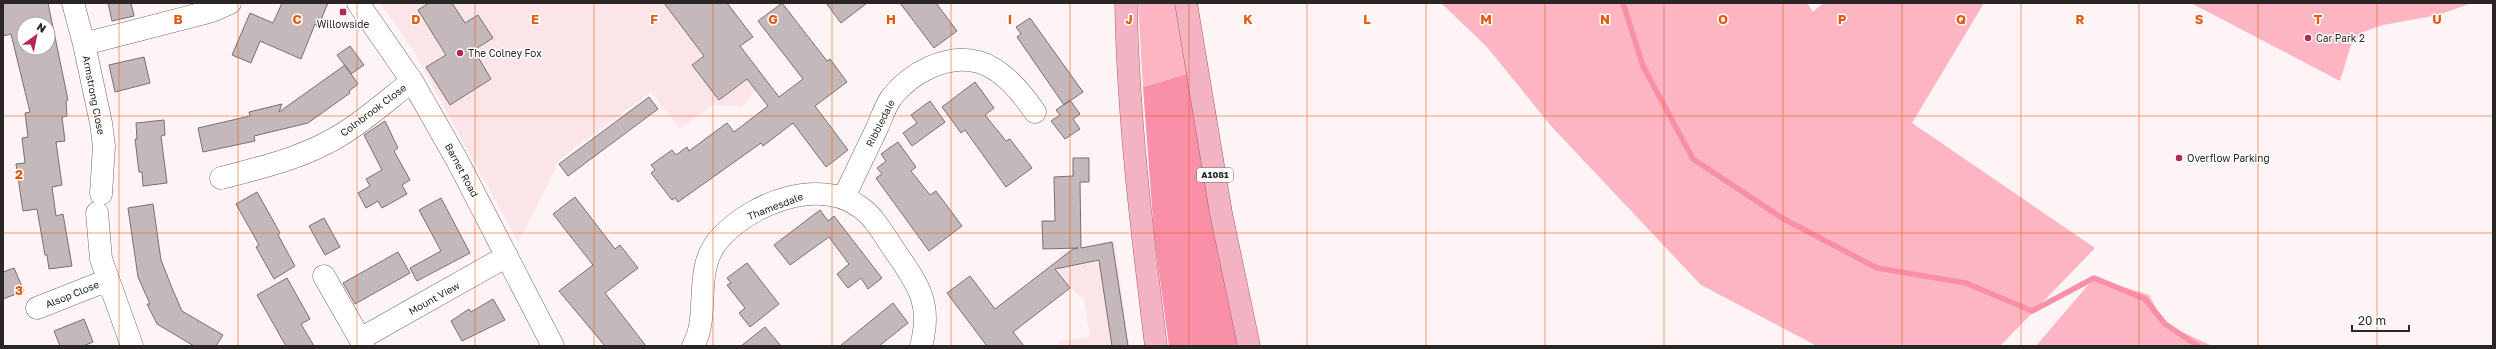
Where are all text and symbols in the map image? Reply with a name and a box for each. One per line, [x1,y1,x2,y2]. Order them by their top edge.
marker: Willowside [338,7,348,17]
text: B [173,11,183,27]
text: C [292,11,302,27]
text: D [411,11,421,27]
text: E [531,11,539,27]
text: F [650,11,658,27]
text: G [768,11,778,27]
text: H [886,11,896,27]
text: I [1008,11,1012,27]
text: J [1125,11,1133,27]
text: K [1243,11,1253,27]
text: L [1363,11,1371,27]
text: M [1480,11,1492,27]
text: N [1600,11,1610,27]
text: O [1718,11,1728,27]
text: P [1838,11,1847,27]
text: Q [1956,11,1966,27]
text: R [2075,11,2085,27]
text: S [2195,11,2204,27]
text: T [2314,11,2323,27]
text: U [2432,11,2442,27]
north arrow [16,16,56,56]
place label: Willowside [317,18,369,30]
text: N [35,19,49,35]
place label: Car Park 2 [2316,32,2365,44]
marker: Car Park 2 [2303,33,2313,43]
place label: The Colney Fox [468,47,542,59]
marker: The Colney Fox [455,48,465,58]
street label: Armstrong Close [80,54,108,136]
street label: Colnbrook Close [338,81,408,139]
street label: Ribbledale [863,97,897,149]
street label: Barnet Road [443,141,481,199]
place label: Overflow Parking [2187,152,2270,164]
marker: Overflow Parking [2174,153,2184,163]
text: 2 [15,166,23,182]
road number: A1081 [1197,168,1233,182]
street label: Thamesdale [745,190,805,222]
street label: Alsop Close [43,278,101,310]
street label: Mount View [406,279,462,317]
text: 3 [15,282,23,298]
scale bar [2352,307,2409,333]
text: 20 m [2358,313,2386,328]

